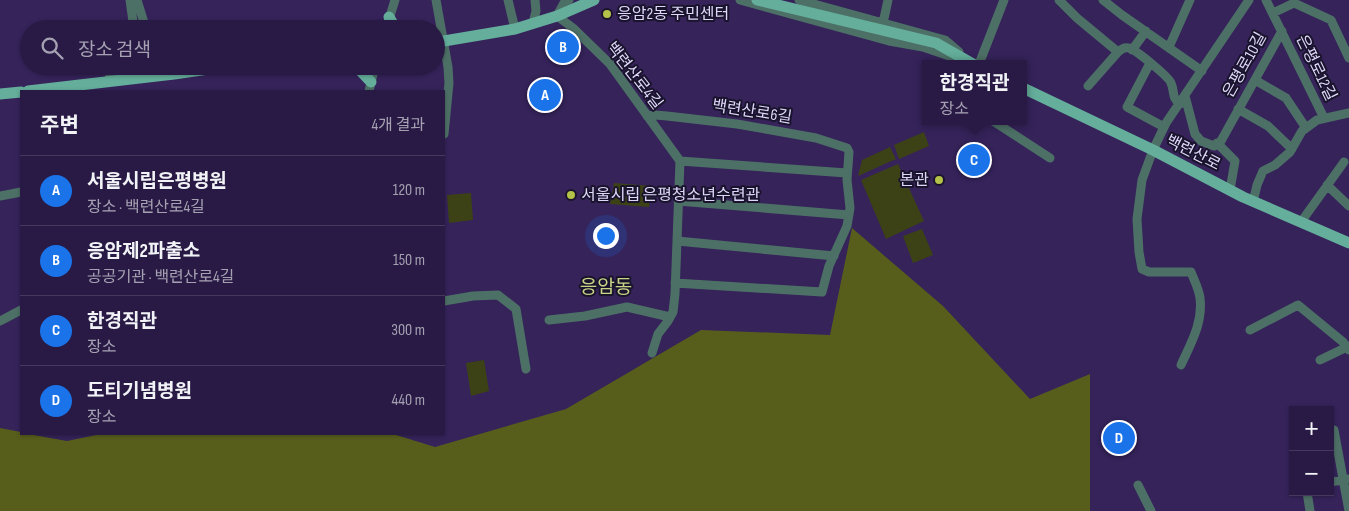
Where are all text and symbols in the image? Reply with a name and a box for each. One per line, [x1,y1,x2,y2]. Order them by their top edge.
place label: 응암2동 주민센터 [617,5,729,24]
marker: 응암2동 주민센터 [601,8,613,20]
search box [20,20,445,75]
pin: B [547,28,579,66]
street label: 은평로10길 [1219,29,1271,101]
street label: 은평로12길 [1292,32,1340,104]
icon: search [38,34,66,62]
text: 장소 검색 [78,39,151,62]
street label: 백련산로4길 [602,39,666,113]
popup [922,60,1027,125]
text: 한경직관 [940,72,1009,95]
pin: A [529,76,561,114]
street label: 백련산로6길 [711,96,793,128]
text: 장소 [940,100,969,119]
text: 주변 [40,113,79,138]
text: 4개 결과 [372,116,425,135]
street label: 백련산로 [1162,131,1224,175]
pin: C [958,141,990,179]
text: 서울시립은평병원 [87,170,227,193]
place label: 본관 [900,171,929,190]
marker: 본관 [933,174,945,186]
text: A [52,181,60,200]
text: 120 m [393,181,425,200]
place label: 서울시립 은평청소년수련관 [581,186,760,205]
marker: 서울시립 은평청소년수련관 [565,189,577,201]
text: 장소 · 백련산로4길 [87,198,205,217]
your location [593,223,619,249]
text: 응암제2파출소 [87,240,200,263]
text: B [52,251,60,270]
text: 150 m [393,251,425,270]
text: 공공기관 · 백련산로4길 [87,268,234,287]
district label: 응암동 [580,276,632,299]
text: 한경직관 [87,310,157,333]
text: C [52,321,60,340]
text: 300 m [391,321,425,340]
text: 장소 [87,338,116,357]
text: 도티기념병원 [87,380,192,403]
text: D [52,391,60,410]
text: 440 m [392,391,425,410]
map controls [1289,406,1334,496]
button: + [1289,406,1334,451]
text: 장소 [87,408,116,427]
pin: D [1103,419,1135,457]
button: − [1289,451,1334,496]

